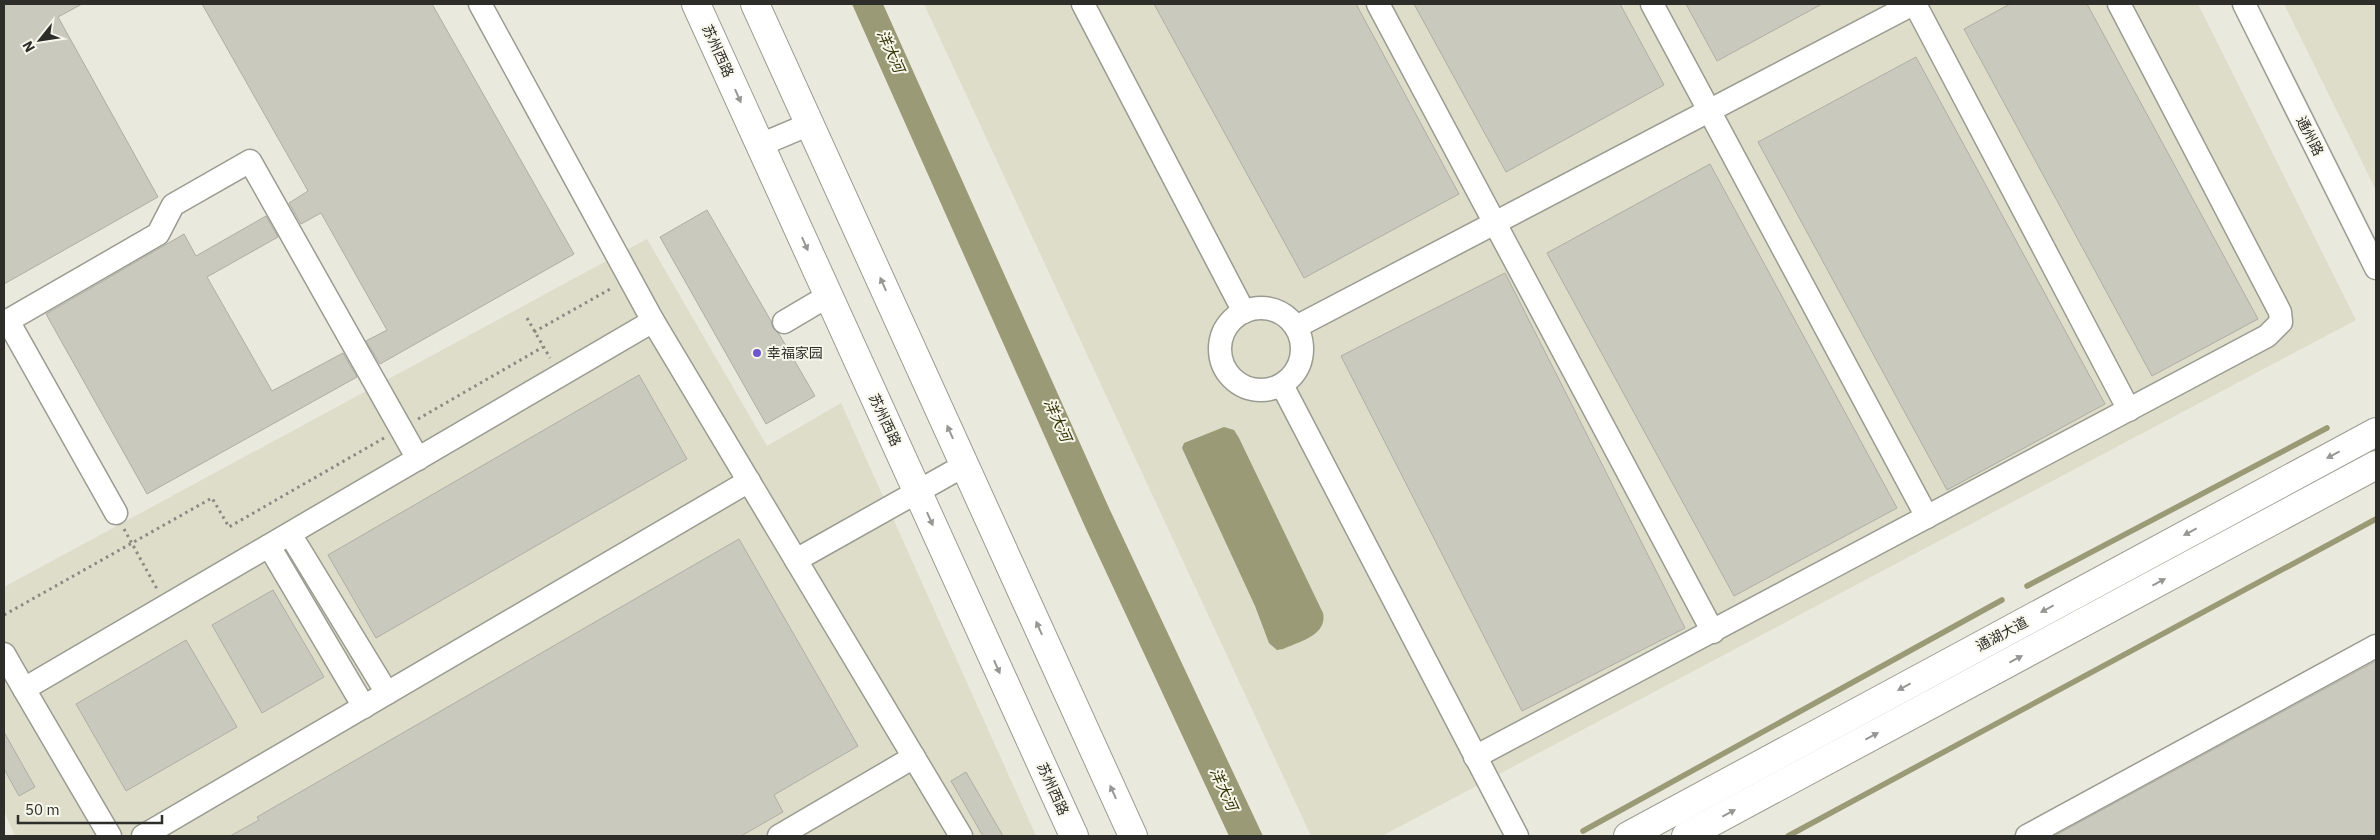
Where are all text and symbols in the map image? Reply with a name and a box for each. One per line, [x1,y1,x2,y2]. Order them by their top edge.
north arrow [15,15,65,65]
street label: 苏州西路 [698,22,738,80]
water label: 洋大河 [873,27,910,78]
text: N [18,38,39,55]
one-way arrow [734,89,742,103]
street label: 通州路 [2292,113,2328,159]
one-way arrow [801,237,809,251]
one-way arrow [878,277,886,291]
place label: 幸福家园 [767,344,823,362]
marker: 幸福家园 [751,347,763,359]
street label: 苏州西路 [865,391,905,449]
water label: 洋大河 [1040,396,1077,447]
one-way arrow [945,425,953,439]
one-way arrow [2326,451,2341,459]
one-way arrow [926,512,934,526]
one-way arrow [2183,528,2198,536]
one-way arrow [2151,578,2166,586]
one-way arrow [2041,605,2054,614]
street label: 通湖大道 [1973,613,2031,655]
one-way arrow [1034,621,1042,635]
one-way arrow [2008,655,2023,663]
one-way arrow [994,660,1002,674]
one-way arrow [1897,683,1912,691]
one-way arrow [1865,732,1880,740]
street label: 苏州西路 [1033,760,1073,818]
water label: 洋大河 [1206,765,1243,816]
one-way arrow [1109,785,1117,799]
scale bar [18,792,161,824]
text: 50 m [25,800,60,819]
one-way arrow [1722,809,1737,817]

